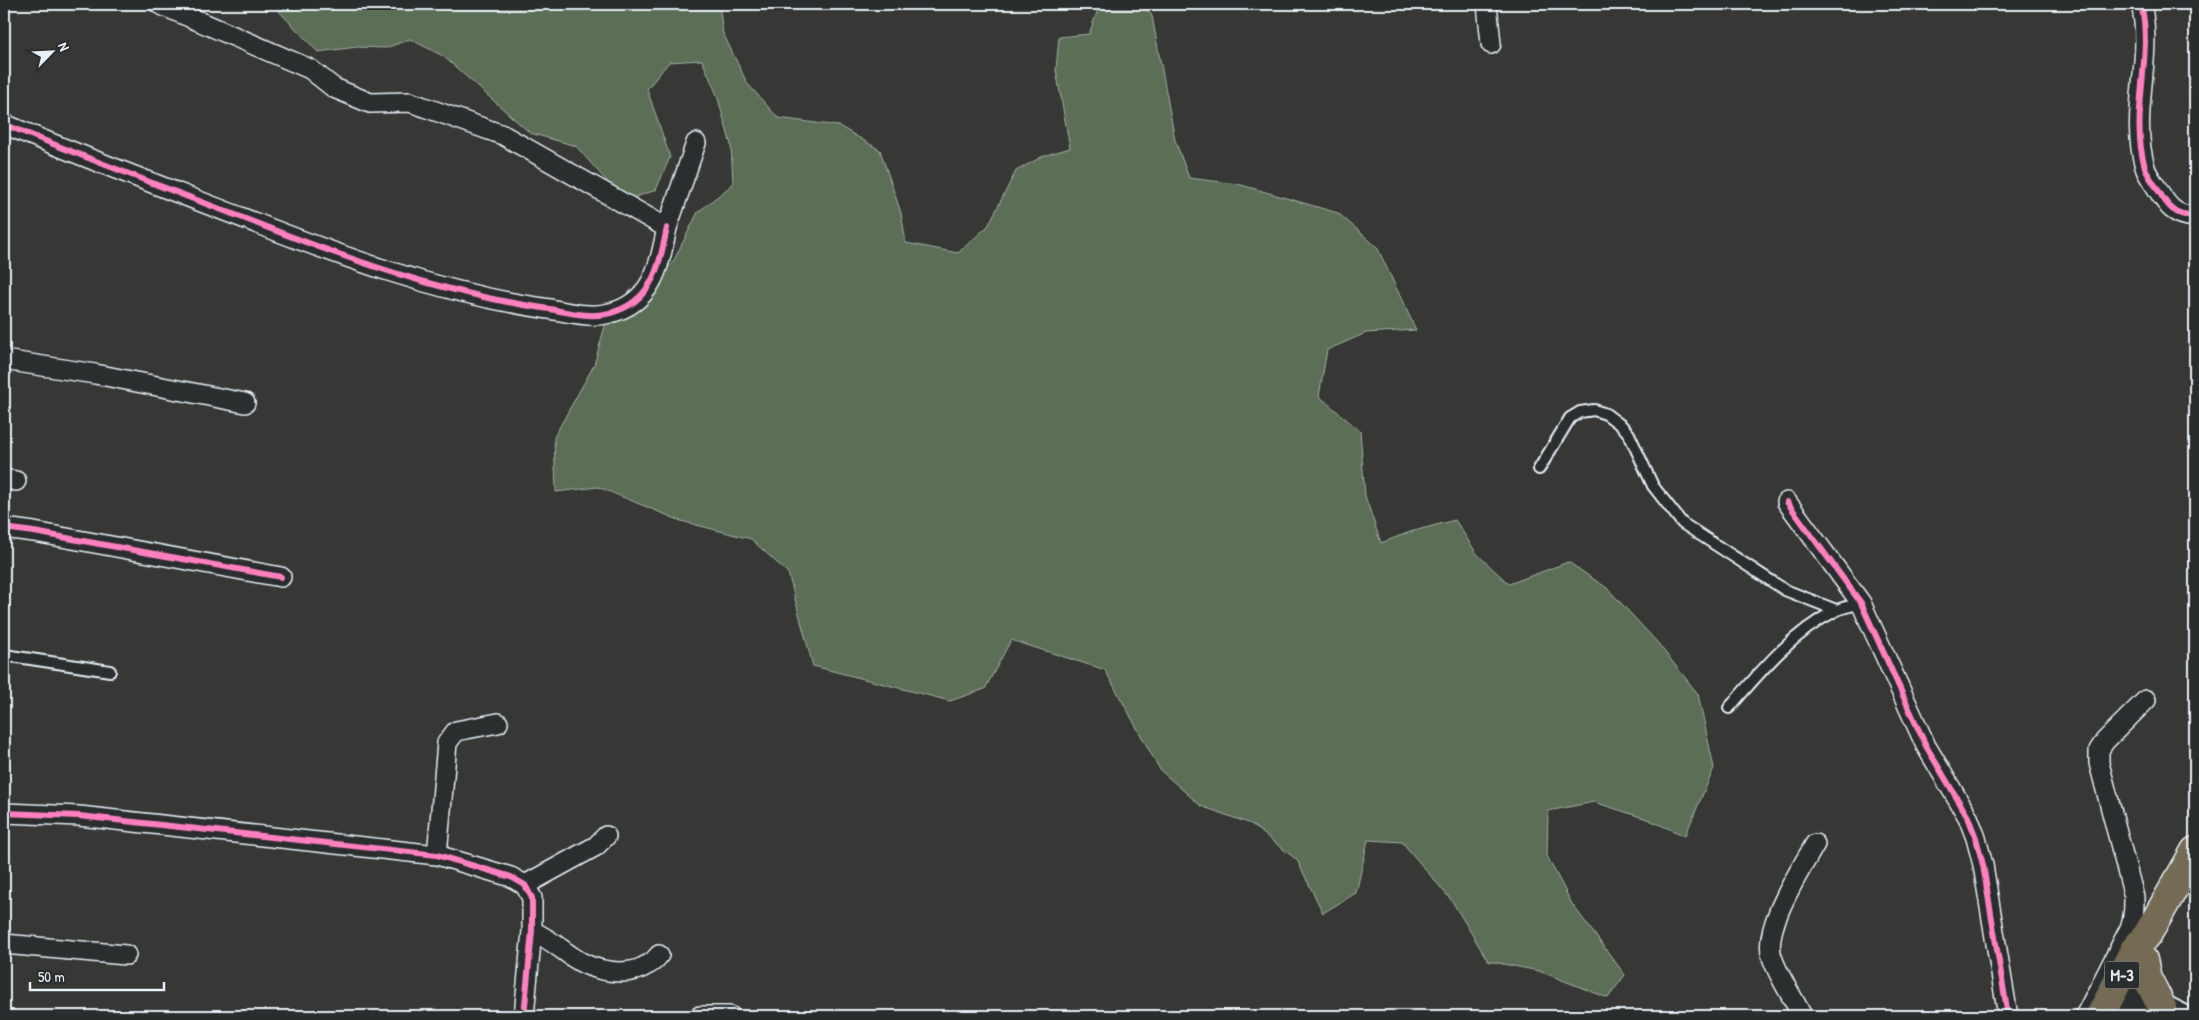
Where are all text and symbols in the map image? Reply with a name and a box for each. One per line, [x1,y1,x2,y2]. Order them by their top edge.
north arrow [28,28,78,78]
text: N [54,39,75,54]
scale bar [30,960,164,992]
road number: M-3 [2104,962,2140,988]
text: 50 m [38,966,65,987]

